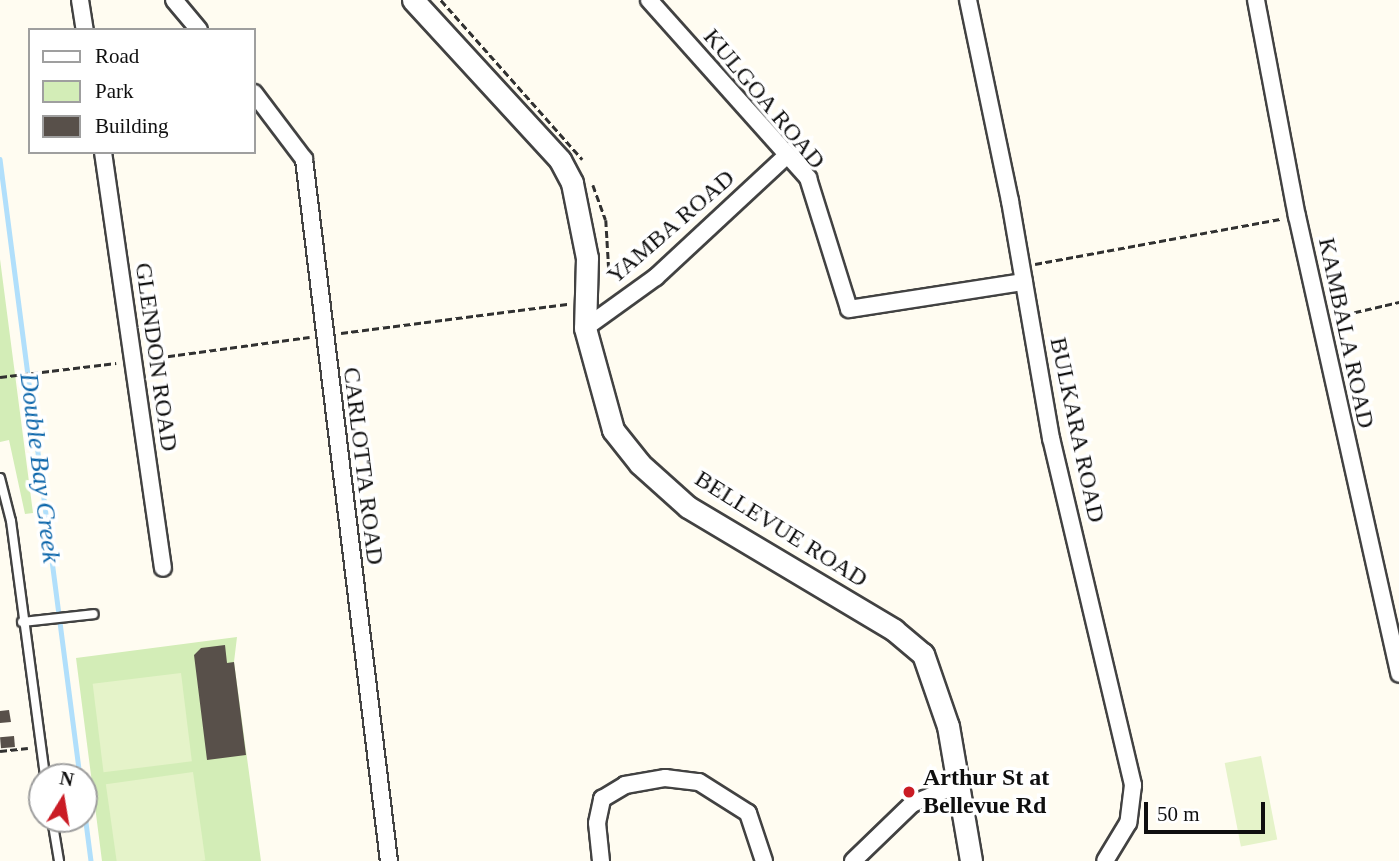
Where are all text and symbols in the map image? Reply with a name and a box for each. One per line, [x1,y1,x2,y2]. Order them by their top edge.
street label: KULGOA ROAD [697,23,831,175]
legend [28,28,256,154]
text: Road [95,44,139,68]
text: Park [95,79,134,103]
text: Building [95,114,169,138]
street label: YAMBA ROAD [601,163,741,291]
street label: KAMBALA ROAD [1312,234,1380,432]
street label: GLENDON ROAD [129,261,183,453]
street label: BULKARA ROAD [1043,334,1111,526]
street label: CARLOTTA ROAD [337,365,389,567]
water label: Double Bay Creek [13,371,67,565]
street label: BELLEVUE ROAD [689,464,873,594]
north arrow [28,763,98,833]
place label: Arthur St at Bellevue Rd [923,764,1050,820]
text: N [58,767,75,790]
marker: Arthur St at Bellevue Rd [901,784,917,800]
scale bar [1147,788,1268,832]
text: 50 m [1157,802,1200,826]

